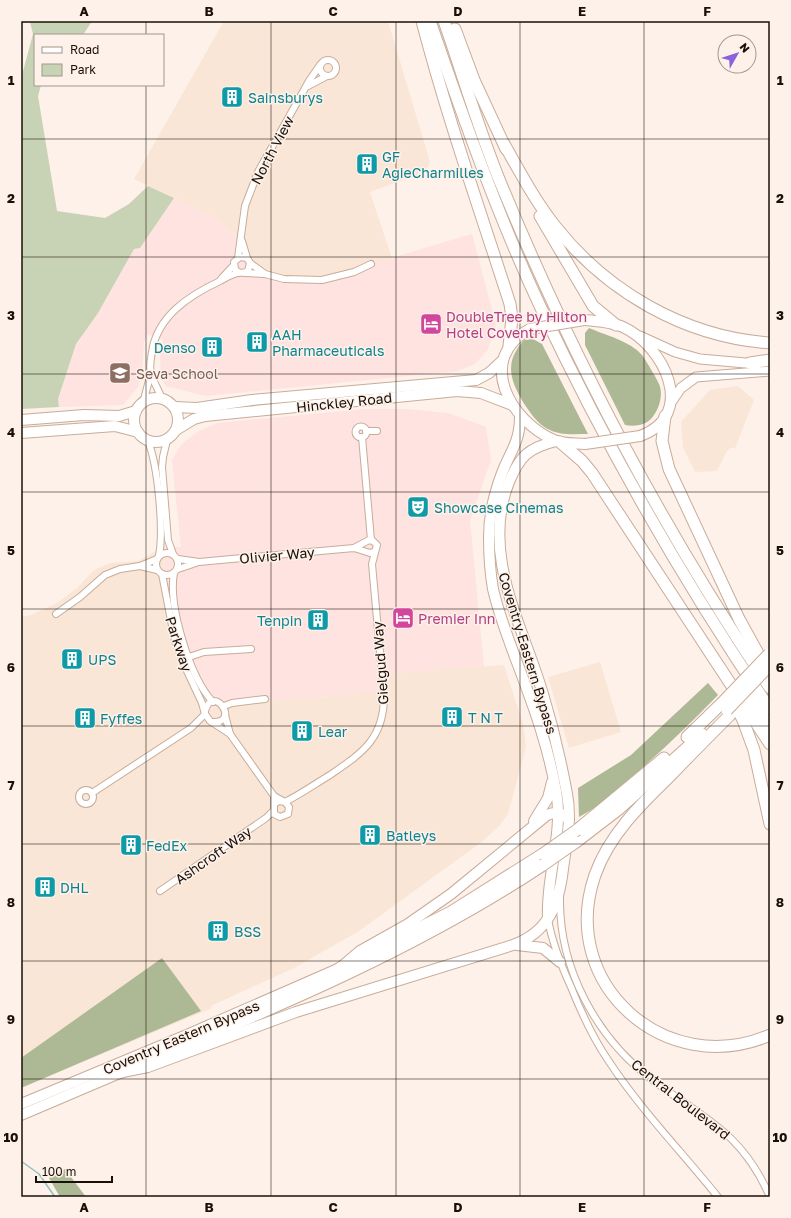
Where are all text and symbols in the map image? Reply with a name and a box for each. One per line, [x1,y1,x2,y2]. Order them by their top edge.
text: A [79,3,89,19]
text: B [204,3,214,19]
text: C [328,3,338,19]
text: D [453,3,463,19]
text: E [578,3,586,19]
text: F [703,3,711,19]
legend [34,34,164,86]
north arrow [717,34,757,74]
text: N [737,40,753,55]
text: Road [70,42,99,57]
text: Park [70,62,96,77]
text: 1 [8,72,15,88]
text: 1 [777,72,784,88]
building icon: Sainsburys [219,84,245,110]
place label: Sainsburys [248,89,323,106]
street label: North View [247,113,297,187]
place label: GF AgieCharmilles [382,148,484,181]
building icon: GF AgieCharmilles [354,151,380,177]
text: 2 [7,190,15,206]
text: 2 [776,190,784,206]
text: 3 [7,307,15,323]
text: 3 [776,307,784,323]
place label: DoubleTree by Hilton Hotel Coventry [446,308,587,341]
hotel icon: DoubleTree by Hilton Hotel Coventry [418,311,444,337]
place label: AAH Pharmaceuticals [272,326,384,359]
building icon: AAH Pharmaceuticals [244,329,270,355]
building icon: Denso [199,334,225,360]
place label: Denso [154,339,196,356]
school or university icon: Seva School [107,360,133,386]
place label: Seva School [136,365,218,382]
street label: Hinckley Road [295,389,393,415]
text: 4 [7,424,15,440]
text: 4 [776,424,784,440]
theatre icon: Showcase Cinemas [405,494,431,520]
place label: Showcase Cinemas [434,499,563,516]
text: 5 [7,542,15,558]
text: 5 [776,542,784,558]
street label: Olivier Way [239,543,316,567]
street label: Coventry Eastern Bypass [495,570,561,736]
hotel icon: Premier Inn [390,605,416,631]
building icon: Tenpin [305,607,331,633]
place label: Premier Inn [418,610,495,627]
place label: Tenpin [257,612,302,629]
street label: Parkway [162,614,196,674]
street label: Gielgud Way [369,621,391,705]
building icon: UPS [59,646,85,672]
place label: UPS [88,651,116,668]
text: 6 [7,659,15,675]
text: 6 [776,659,784,675]
building icon: T N T [439,704,465,730]
building icon: Fyffes [72,705,98,731]
place label: T N T [468,709,503,726]
place label: Fyffes [100,710,142,727]
building icon: Lear [289,718,315,744]
place label: Lear [318,723,348,740]
text: 7 [7,777,15,793]
text: 7 [776,777,784,793]
street label: Ashcroft Way [172,822,255,888]
building icon: Batleys [357,822,383,848]
place label: Batleys [386,827,436,844]
building icon: FedEx [118,832,144,858]
place label: FedEx [146,837,187,854]
building icon: DHL [32,874,58,900]
place label: DHL [60,879,88,896]
text: 8 [7,894,15,910]
text: 8 [776,894,784,910]
building icon: BSS [205,918,231,944]
place label: BSS [234,923,261,940]
street label: Coventry Eastern Bypass [100,996,262,1078]
text: 9 [7,1011,15,1027]
text: 9 [776,1011,784,1027]
street label: Central Boulevard [628,1055,734,1143]
text: 10 [3,1129,19,1145]
text: 10 [772,1129,788,1145]
scale bar [36,1158,112,1184]
text: 100 m [42,1164,76,1179]
text: A [79,1199,89,1215]
text: B [204,1199,214,1215]
text: C [328,1199,338,1215]
text: D [453,1199,463,1215]
text: E [578,1199,586,1215]
text: F [703,1199,711,1215]

